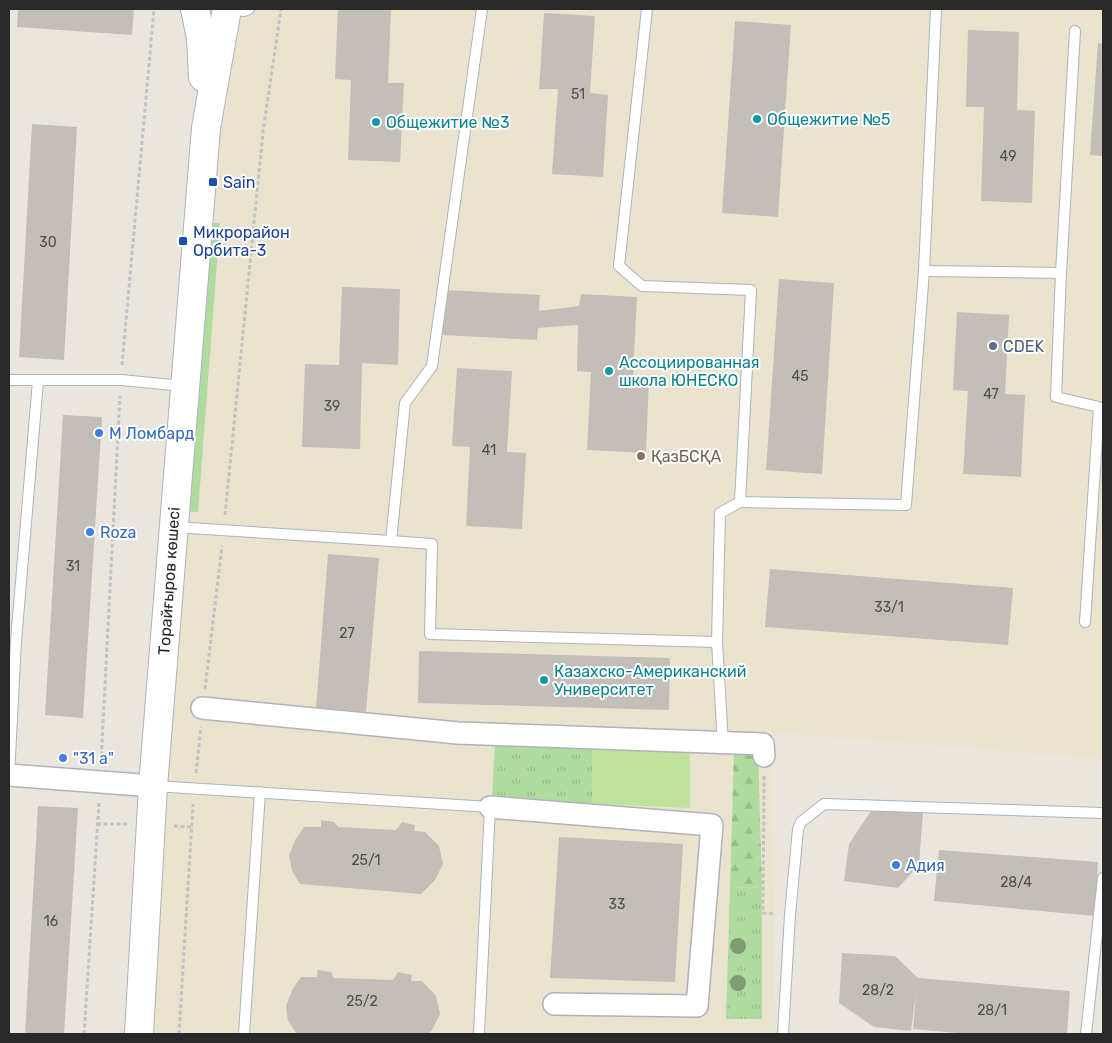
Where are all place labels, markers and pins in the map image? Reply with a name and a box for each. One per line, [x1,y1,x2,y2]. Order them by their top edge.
place label: Общежитие №5 [767,110,890,129]
place label: Общежитие №3 [386,113,510,132]
marker: Общежитие №5 [751,113,763,125]
marker: Общежитие №3 [370,116,382,128]
place label: Sain [223,173,255,192]
marker: Sain [207,176,219,188]
place label: Микрорайон Орбита-3 [193,223,290,260]
marker: Микрорайон Орбита-3 [177,235,189,247]
place label: CDEK [1003,337,1044,356]
marker: CDEK [987,340,999,352]
place label: Ассоциированная школа ЮНЕСКО [619,353,760,390]
marker: Ассоциированная школа ЮНЕСКО [603,365,615,377]
place label: М Ломбард [109,424,195,443]
marker: М Ломбард [93,427,105,439]
place label: ҚазБСҚА [651,447,721,466]
marker: ҚазБСҚА [635,450,647,462]
place label: Roza [100,523,136,542]
marker: Roza [84,526,96,538]
place label: Казахско-Американский Университет [554,662,747,699]
marker: Казахско-Американский Университет [538,674,550,686]
place label: "31 а" [73,749,114,768]
marker: "31 а" [57,752,69,764]
place label: Адия [906,856,945,875]
marker: Адия [890,859,902,871]

